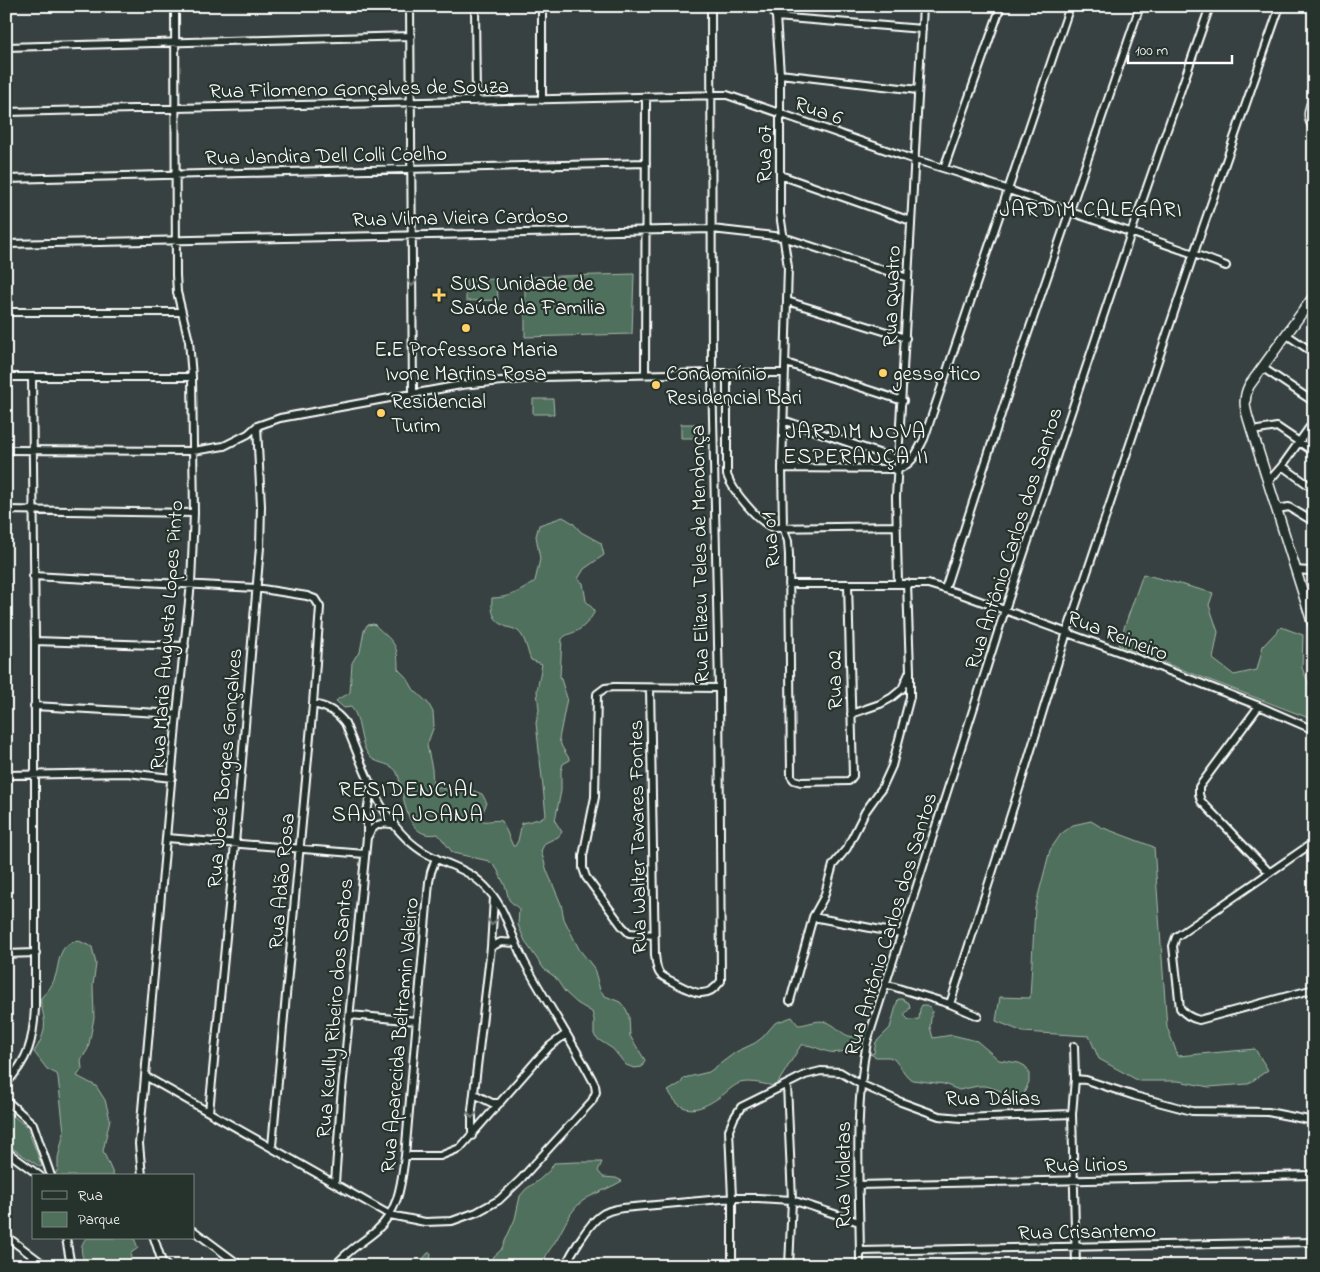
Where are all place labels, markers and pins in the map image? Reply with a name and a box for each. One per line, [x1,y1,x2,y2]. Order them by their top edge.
place label: SUS Unidade de Saúde da Familia [450,270,605,324]
marker: SUS Unidade de Saúde da Familia [432,288,446,302]
marker: E.E Professora Maria Ivone Martins Rosa [460,322,472,334]
place label: E.E Professora Maria Ivone Martins Rosa [374,336,558,390]
place label: Condomínio Residencial Bari [666,360,802,414]
place label: gesso tico [892,360,981,392]
marker: gesso tico [877,367,889,379]
marker: Condomínio Residencial Bari [650,379,662,391]
place label: Residencial Turim [391,388,486,442]
marker: Residencial Turim [375,407,387,419]

